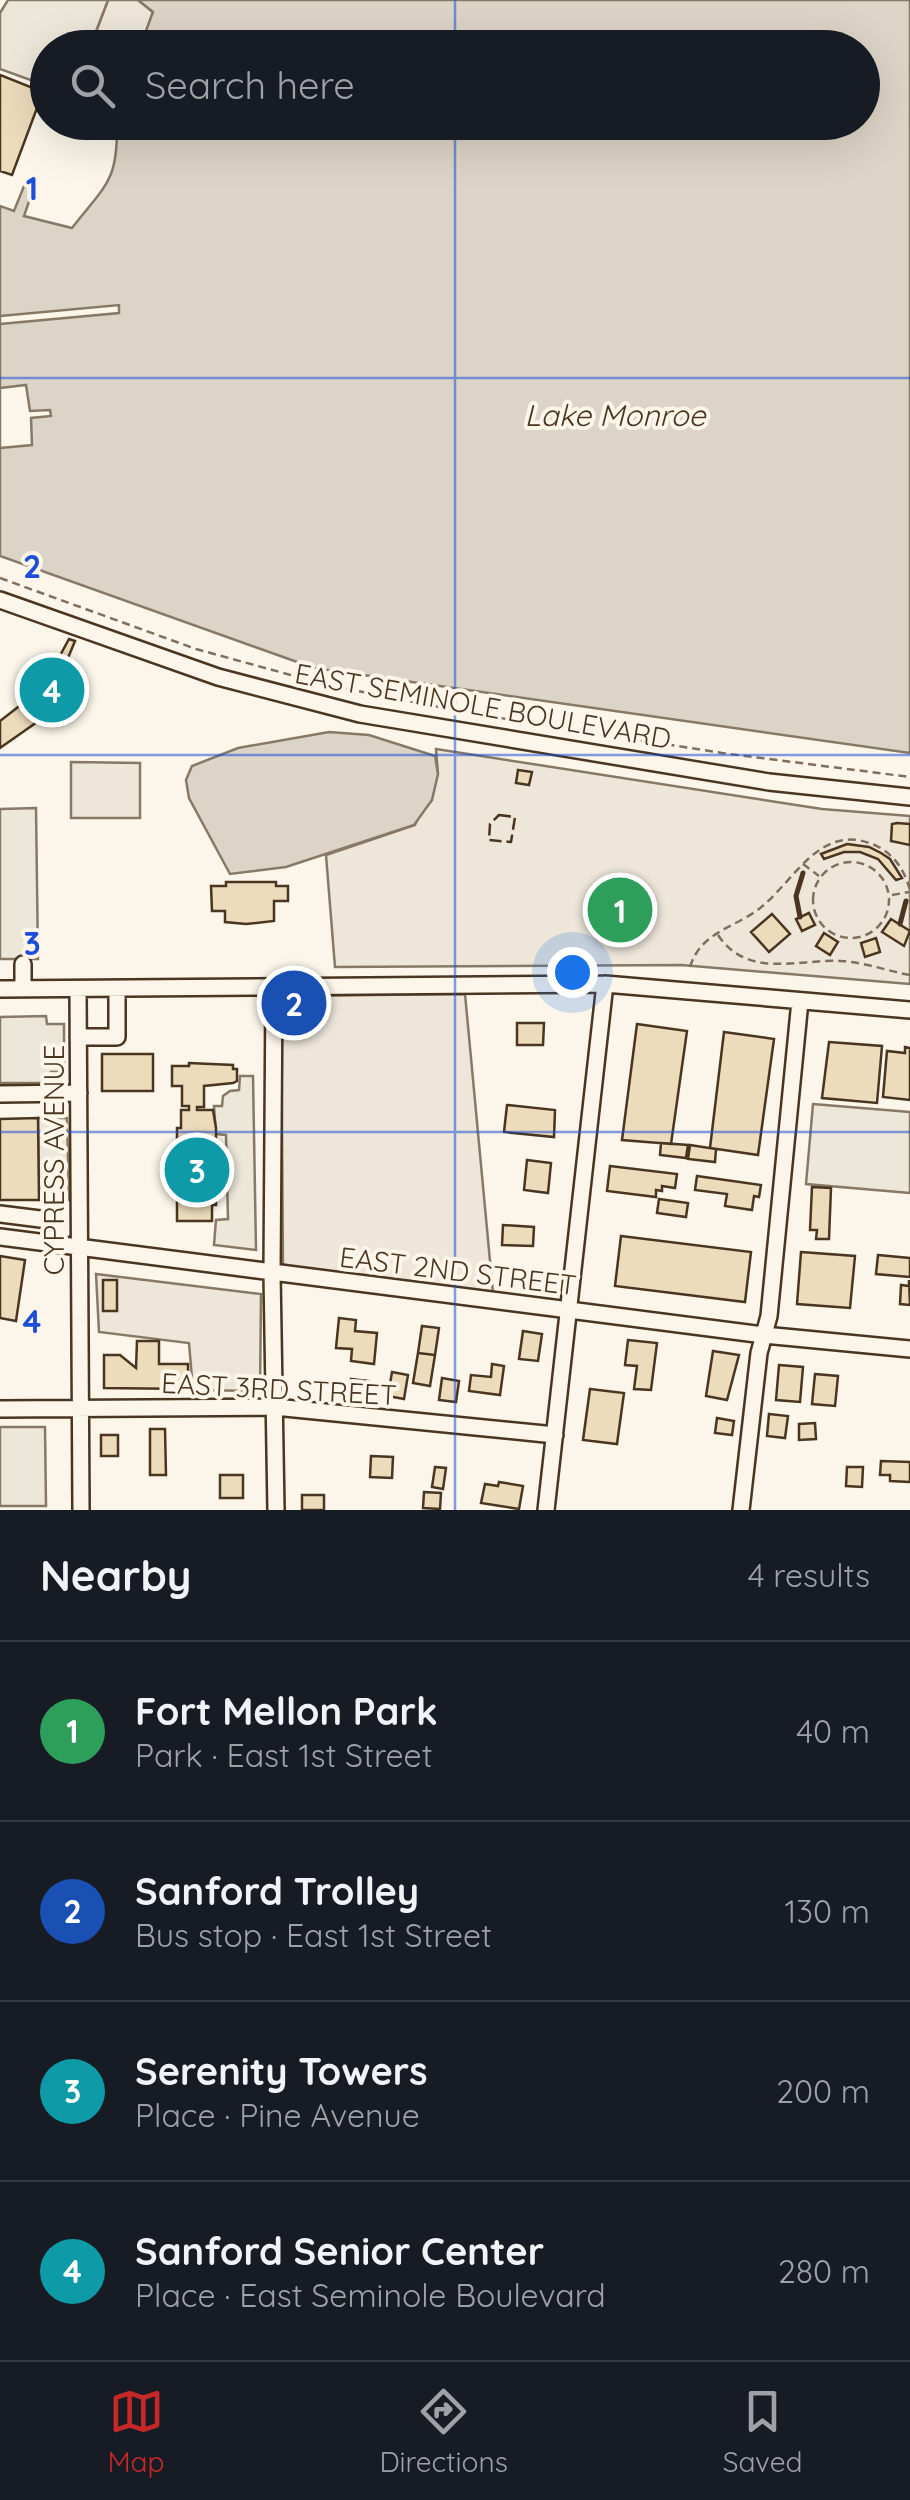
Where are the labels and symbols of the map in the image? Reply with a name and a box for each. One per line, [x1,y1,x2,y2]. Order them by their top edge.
text: 1 [26,168,38,208]
water label: Lake Monroe [525,396,706,434]
text: 2 [23,546,41,586]
pin: 4 [20,652,84,728]
street label: EAST SEMINOLE BOULEVARD [292,655,674,756]
pin: 1 [588,872,652,948]
text: 3 [23,923,41,963]
your location [547,947,598,998]
pin: 2 [262,966,326,1040]
street label: CYPRESS AVENUE [36,1045,71,1275]
pin: 3 [164,1132,230,1208]
street label: EAST 2ND STREET [338,1239,578,1302]
text: 4 [23,1301,42,1341]
street label: EAST 3RD STREET [160,1365,398,1412]

